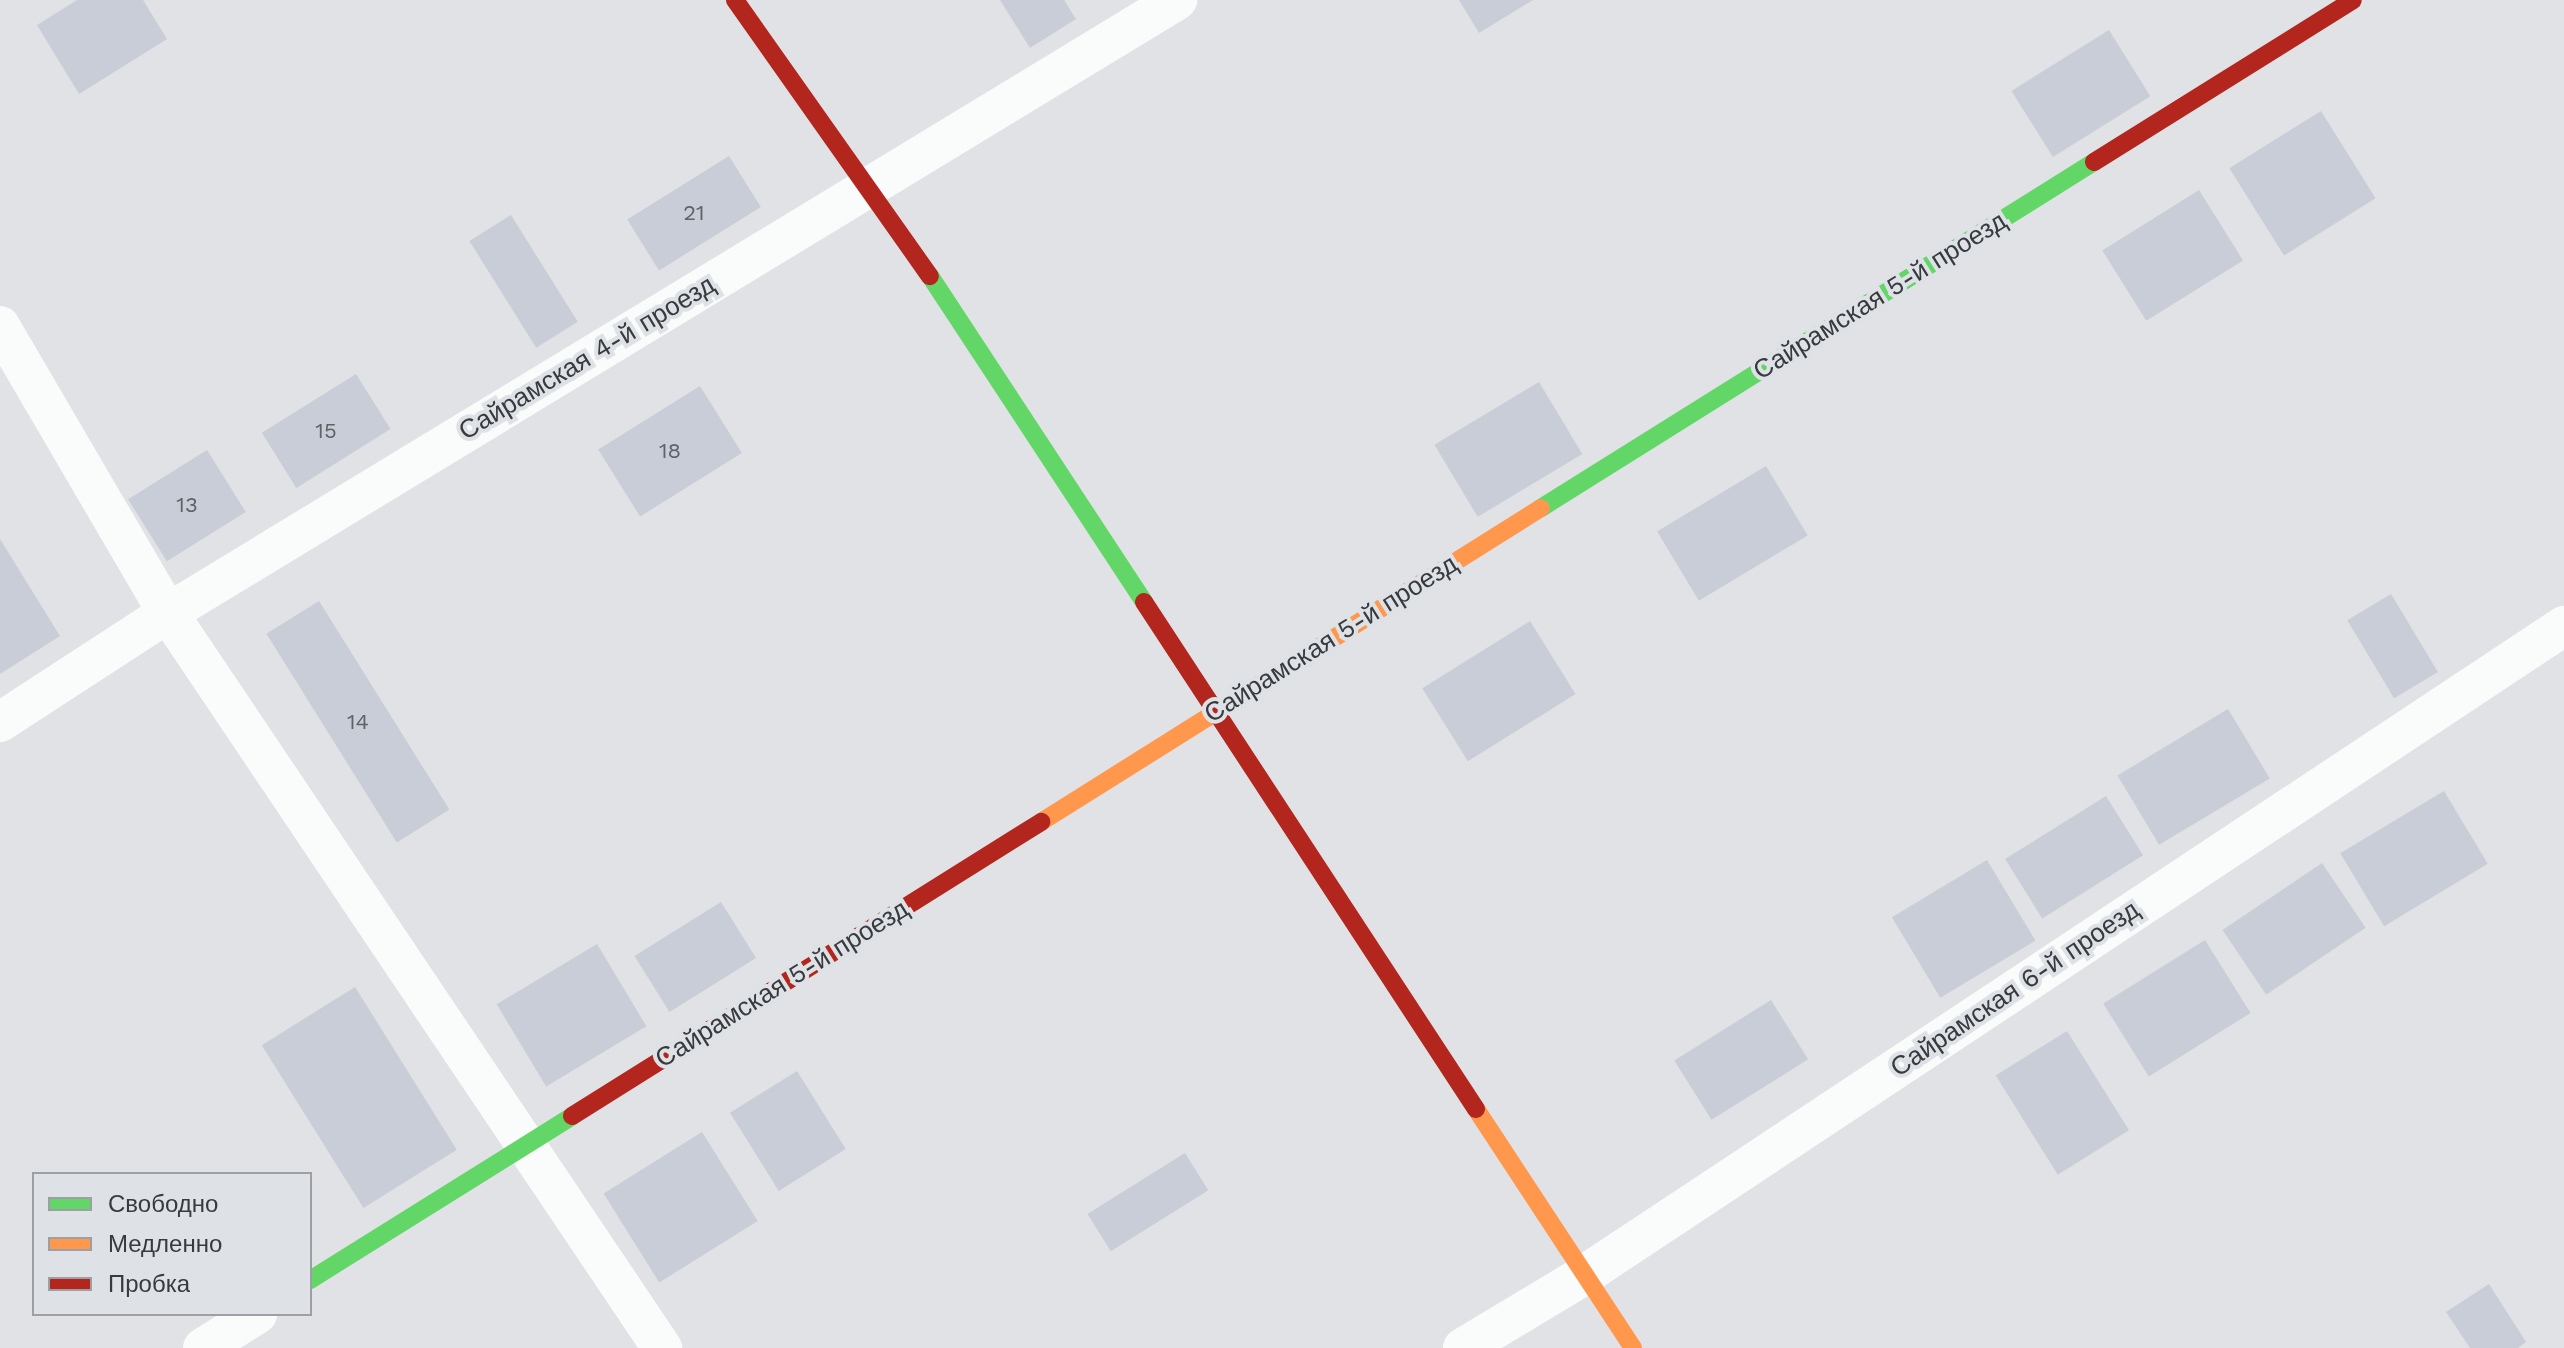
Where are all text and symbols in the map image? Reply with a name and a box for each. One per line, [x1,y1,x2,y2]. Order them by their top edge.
house number: 21 [683,200,705,226]
street label: Сайрамская 5-й проезд [1748,205,2012,387]
street label: Сайрамская 4-й проезд [453,269,721,447]
house number: 15 [315,418,337,444]
house number: 18 [659,438,681,464]
house number: 13 [176,492,198,518]
street label: Сайрамская 5-й проезд [1199,548,1463,730]
house number: 14 [347,709,369,735]
street label: Сайрамская 5-й проезд [650,893,914,1075]
street label: Сайрамская 6-й проезд [1885,894,2145,1084]
legend [32,1172,312,1316]
text: Свободно [108,1190,218,1218]
text: Медленно [108,1230,222,1258]
text: Пробка [108,1270,190,1298]

